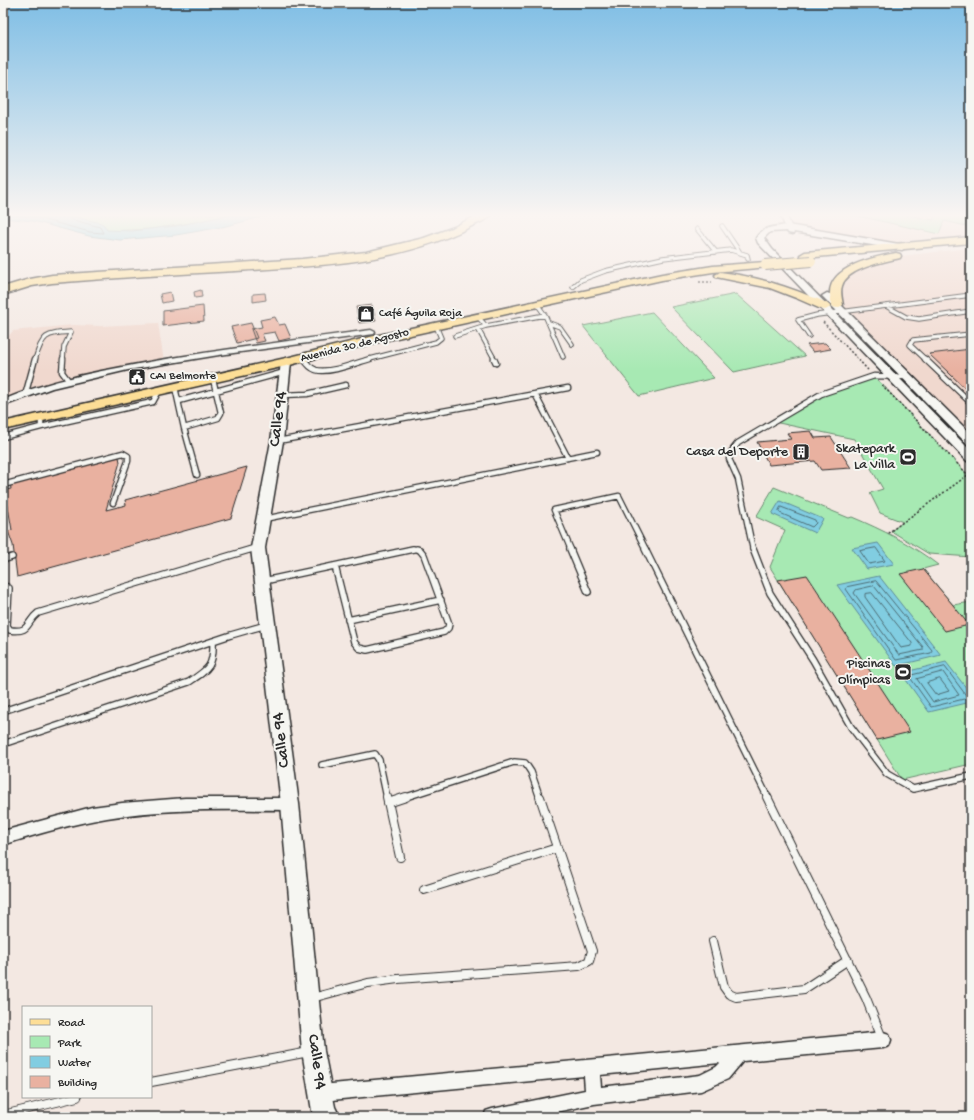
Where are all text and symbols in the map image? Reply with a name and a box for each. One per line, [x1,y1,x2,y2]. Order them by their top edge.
shop icon: Café Águila Roja [356,304,376,324]
place label: Café Águila Roja [379,307,462,321]
street label: Avenida 30 de Agosto [299,326,411,366]
public building icon: CAI Belmonte [127,367,147,387]
place label: CAI Belmonte [150,370,217,384]
street label: Calle 94 [266,390,292,448]
place label: Skatepark La Villa [836,441,897,474]
building icon: Casa del Deporte [791,442,811,462]
place label: Casa del Deporte [686,444,789,461]
sports icon: Skatepark La Villa [898,447,918,467]
place label: Piscinas Olímpicas [838,656,891,689]
sports icon: Piscinas Olímpicas [893,662,913,682]
street label: Calle 94 [269,711,295,769]
legend [22,1006,152,1098]
text: Road [58,1017,85,1031]
street label: Calle 94 [302,1033,330,1091]
text: Park [57,1037,83,1051]
text: Water [58,1057,92,1071]
text: Building [57,1077,97,1091]

